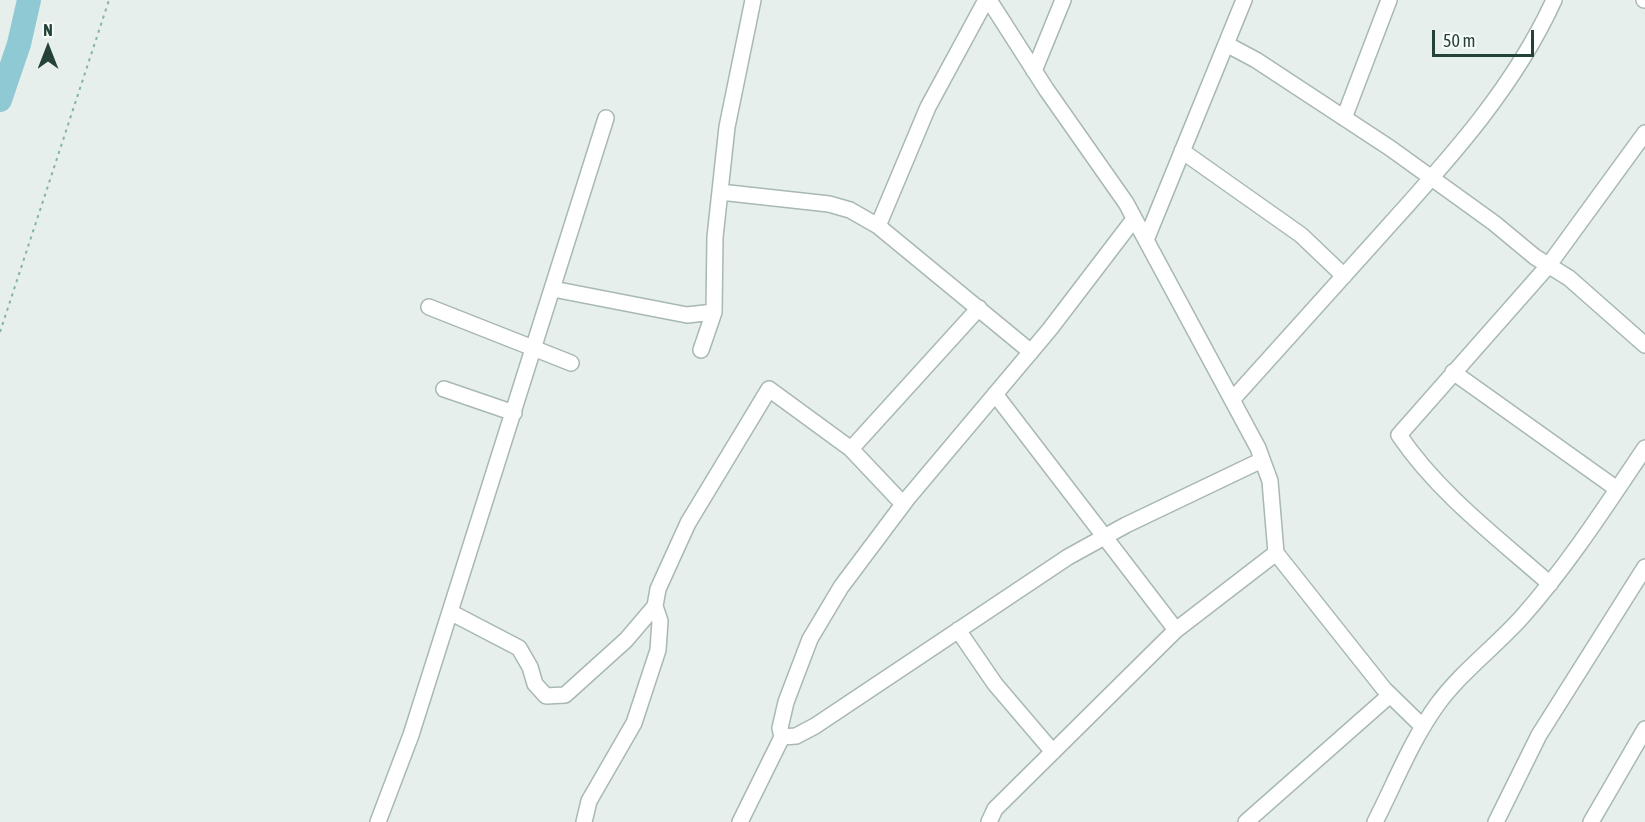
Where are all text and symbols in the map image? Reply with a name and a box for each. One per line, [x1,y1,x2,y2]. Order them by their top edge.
north arrow [18,18,78,78]
scale bar [1435,18,1537,56]
text: N [43,21,53,39]
text: 50 m [1443,30,1475,51]

